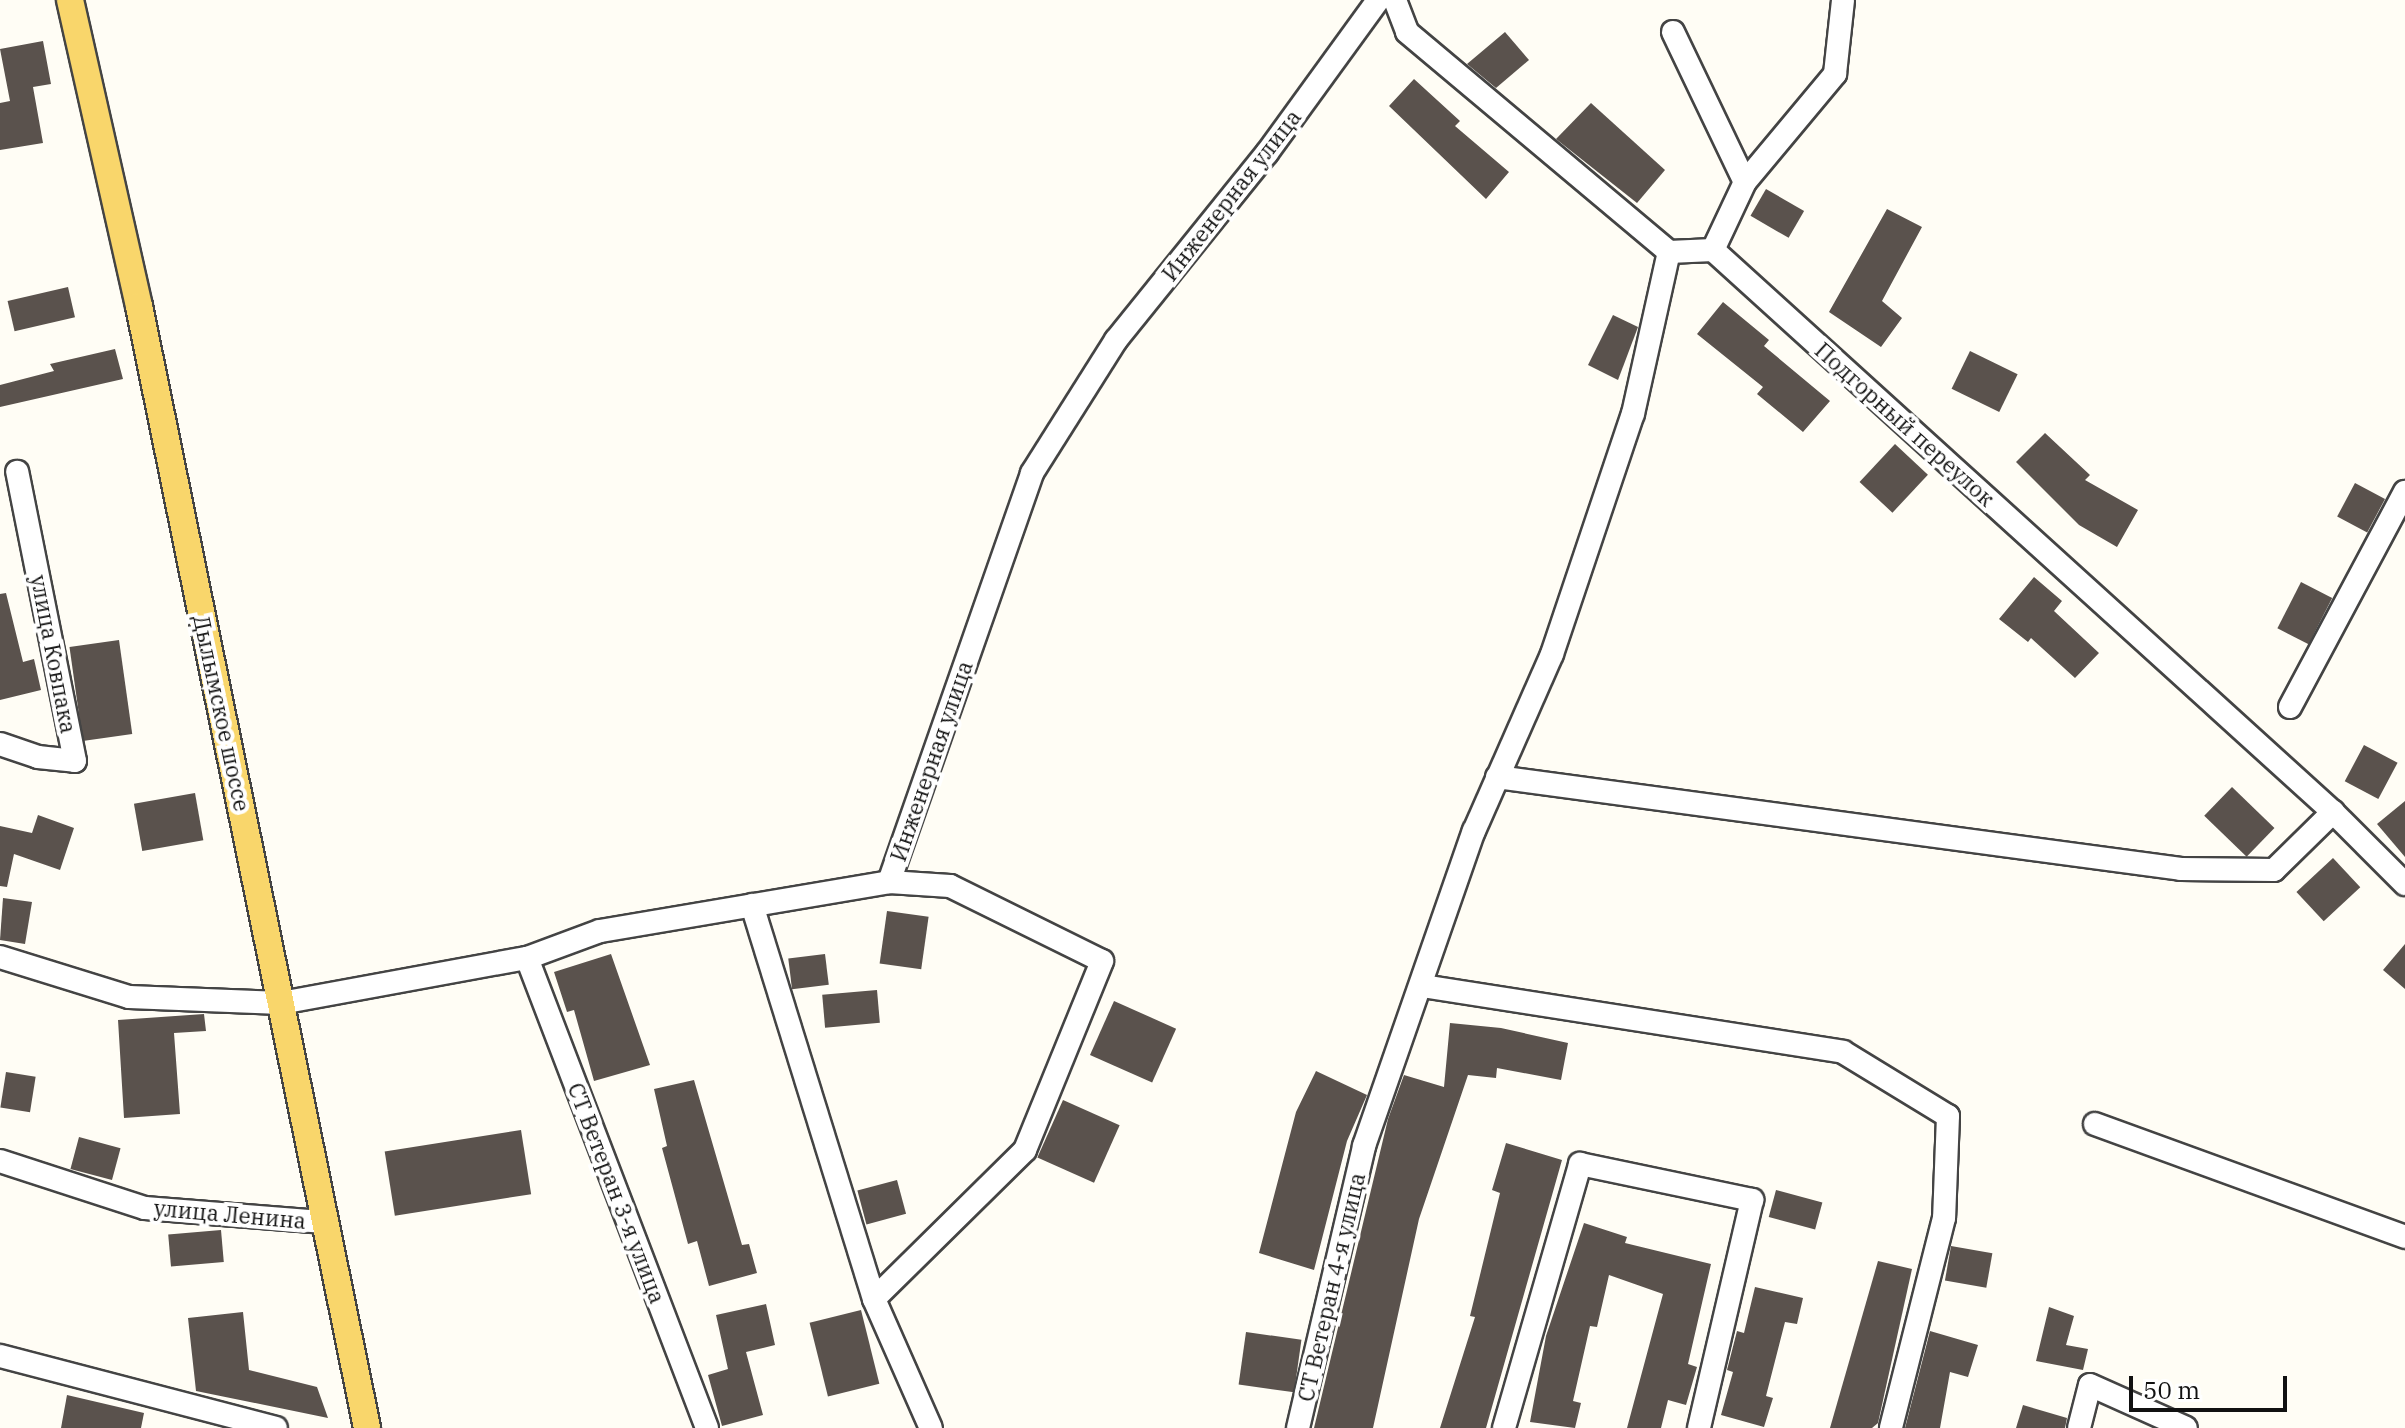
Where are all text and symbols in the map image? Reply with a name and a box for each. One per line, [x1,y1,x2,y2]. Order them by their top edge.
street label: Инженерная улица [1156,104,1306,286]
street label: Подгорный переулок [1810,337,2000,511]
street label: улица Ковпака [26,573,82,735]
street label: Дылымское шоссе [188,613,256,813]
street label: Инженерная улица [884,657,978,865]
street label: СТ Ветеран 3-я улица [563,1079,671,1307]
street label: СТ Ветеран 4-я улица [1292,1170,1370,1404]
street label: улица Ленина [153,1194,307,1234]
scale bar [2133,1360,2291,1410]
text: 50 m [2143,1374,2200,1406]

